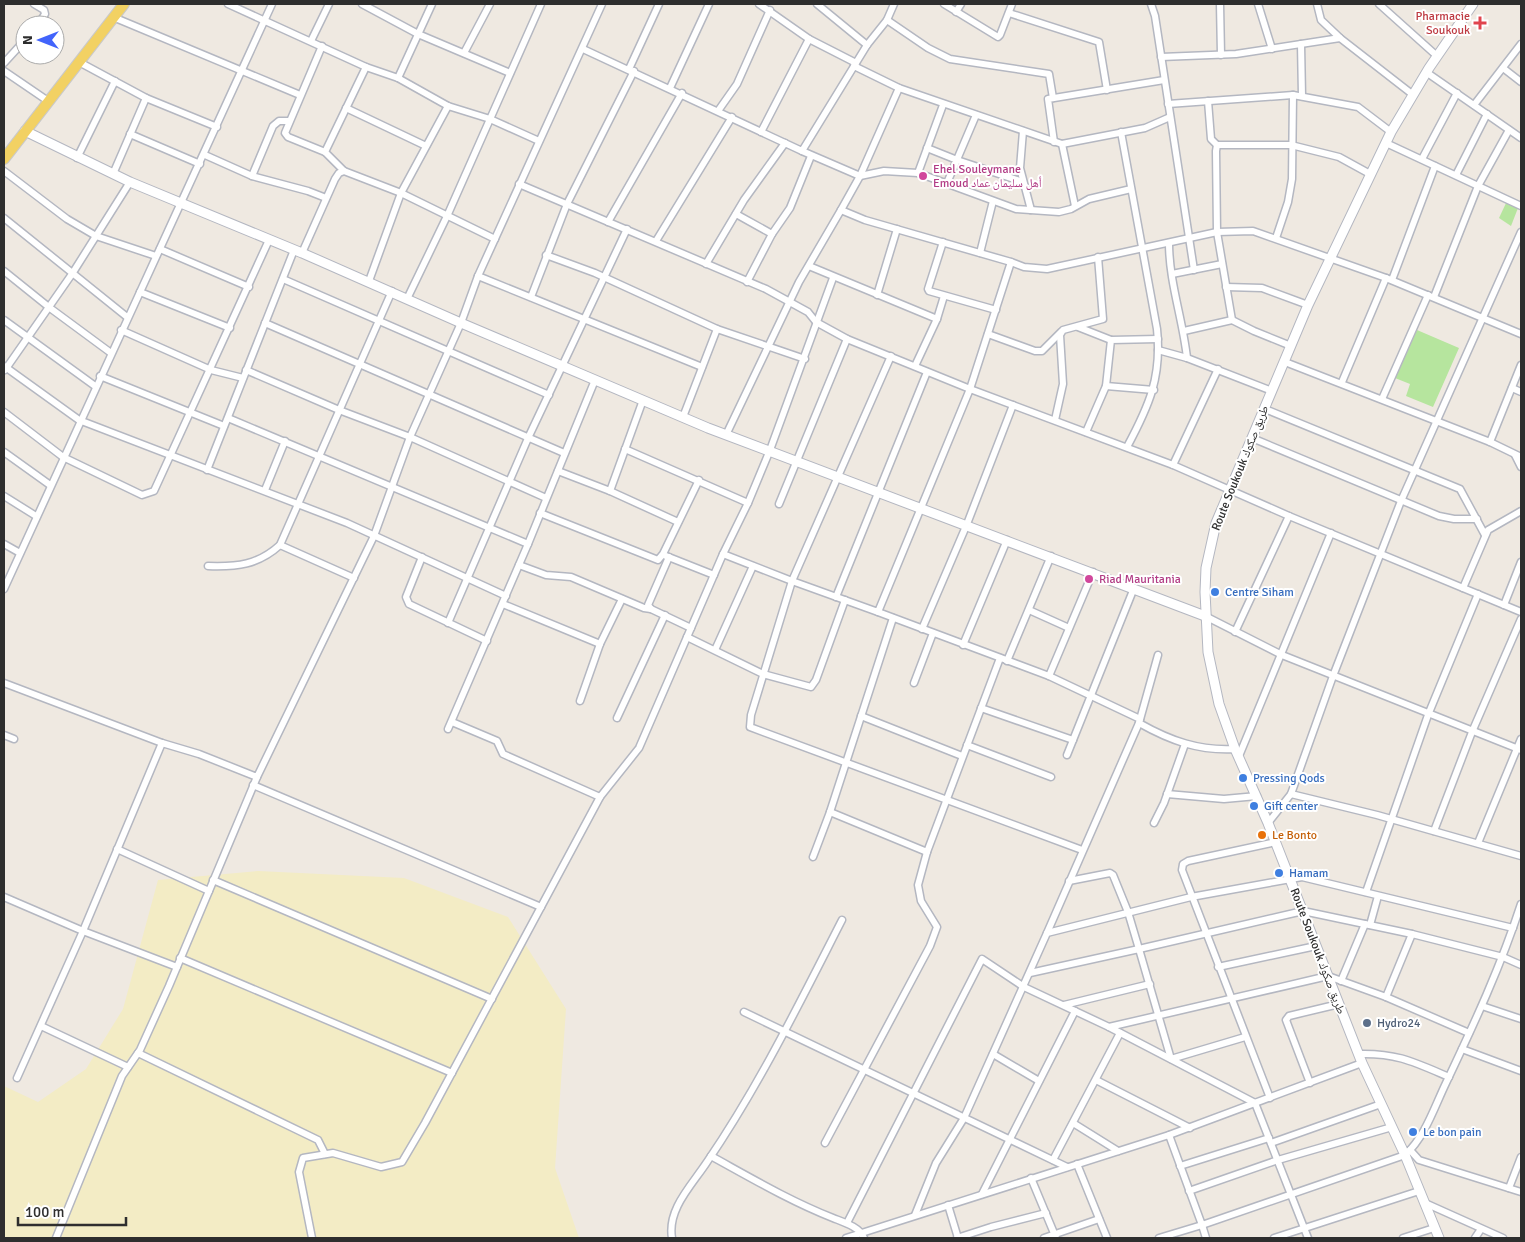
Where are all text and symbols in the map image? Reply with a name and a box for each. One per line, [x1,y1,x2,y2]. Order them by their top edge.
place label: Pharmacie Soukouk [1416,9,1470,38]
north arrow [15,15,65,65]
marker: Pharmacie Soukouk [1474,17,1486,29]
text: N [19,35,36,45]
place label: Ehel Souleymane Emoud أهل سليمان عماد [933,162,1042,191]
marker: Ehel Souleymane Emoud أهل سليمان عماد [917,170,929,182]
street label: Route Soukouk طريق صكوك [1208,403,1273,533]
place label: Riad Mauritania [1099,572,1181,587]
marker: Riad Mauritania [1083,573,1095,585]
place label: Centre Siham [1225,585,1294,600]
marker: Centre Siham [1209,586,1221,598]
place label: Pressing Qods [1253,771,1325,786]
marker: Pressing Qods [1237,772,1249,784]
place label: Gift center [1264,799,1319,814]
marker: Gift center [1248,800,1260,812]
place label: Le Bonto [1272,828,1317,843]
marker: Le Bonto [1256,829,1268,841]
place label: Hamam [1289,866,1328,881]
marker: Hamam [1273,867,1285,879]
street label: Route Soukouk طريق صكوك [1287,886,1349,1016]
place label: Hydro24 [1377,1016,1421,1031]
marker: Hydro24 [1361,1017,1373,1029]
place label: Le bon pain [1423,1125,1482,1140]
marker: Le bon pain [1407,1126,1419,1138]
scale bar [18,1194,125,1226]
text: 100 m [25,1203,65,1221]

